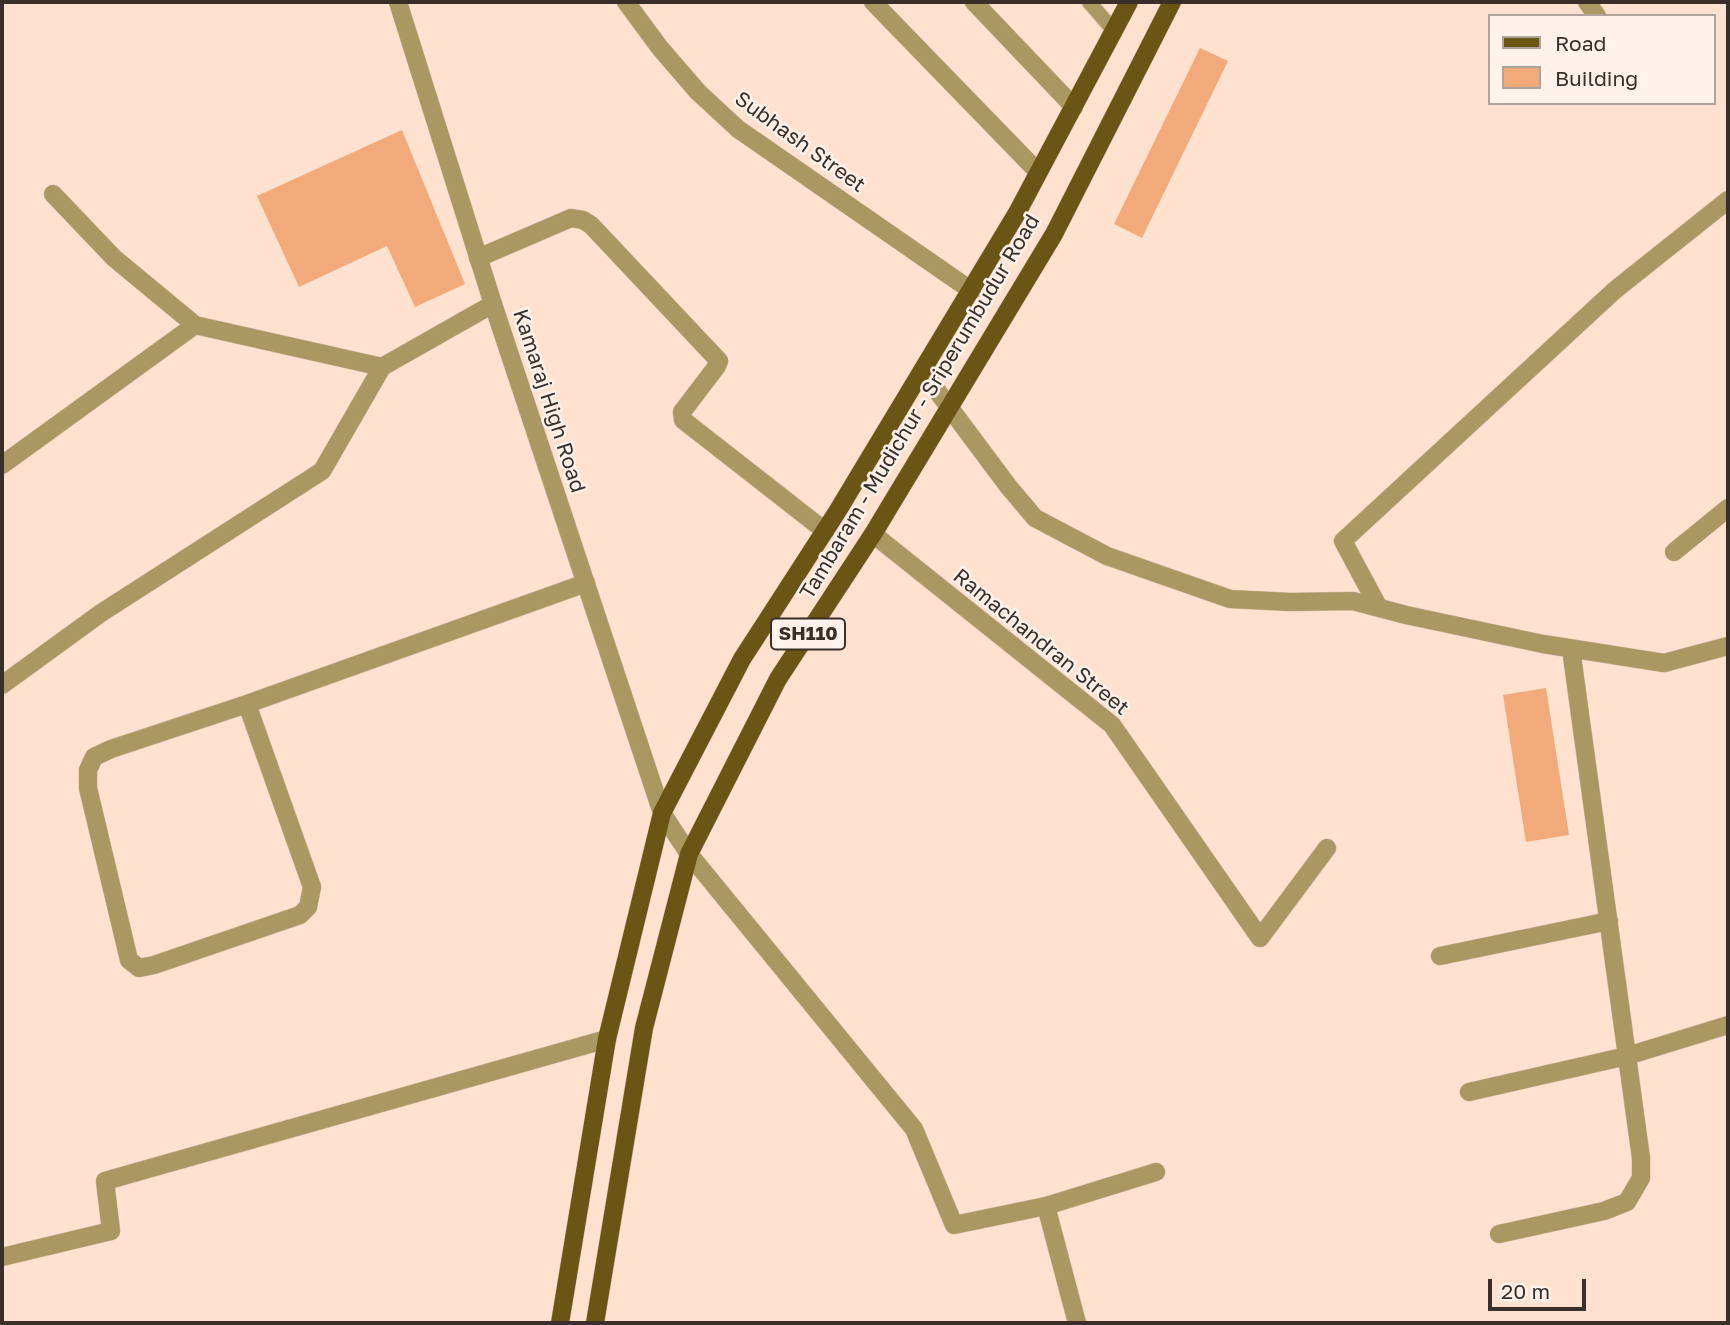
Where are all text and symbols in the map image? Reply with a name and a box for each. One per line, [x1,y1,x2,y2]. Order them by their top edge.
legend [1488,14,1716,105]
text: Road [1555,30,1606,56]
text: Building [1555,65,1638,91]
street label: Subhash Street [730,86,870,198]
street label: Tambaram - Mudichur - Sriperumbudur Road [795,210,1045,604]
street label: Kamaraj High Road [507,306,591,496]
street label: Ramachandran Street [948,563,1134,721]
road number: SH110 [771,618,845,650]
scale bar [1492,1266,1590,1310]
text: 20 m [1501,1278,1550,1304]

